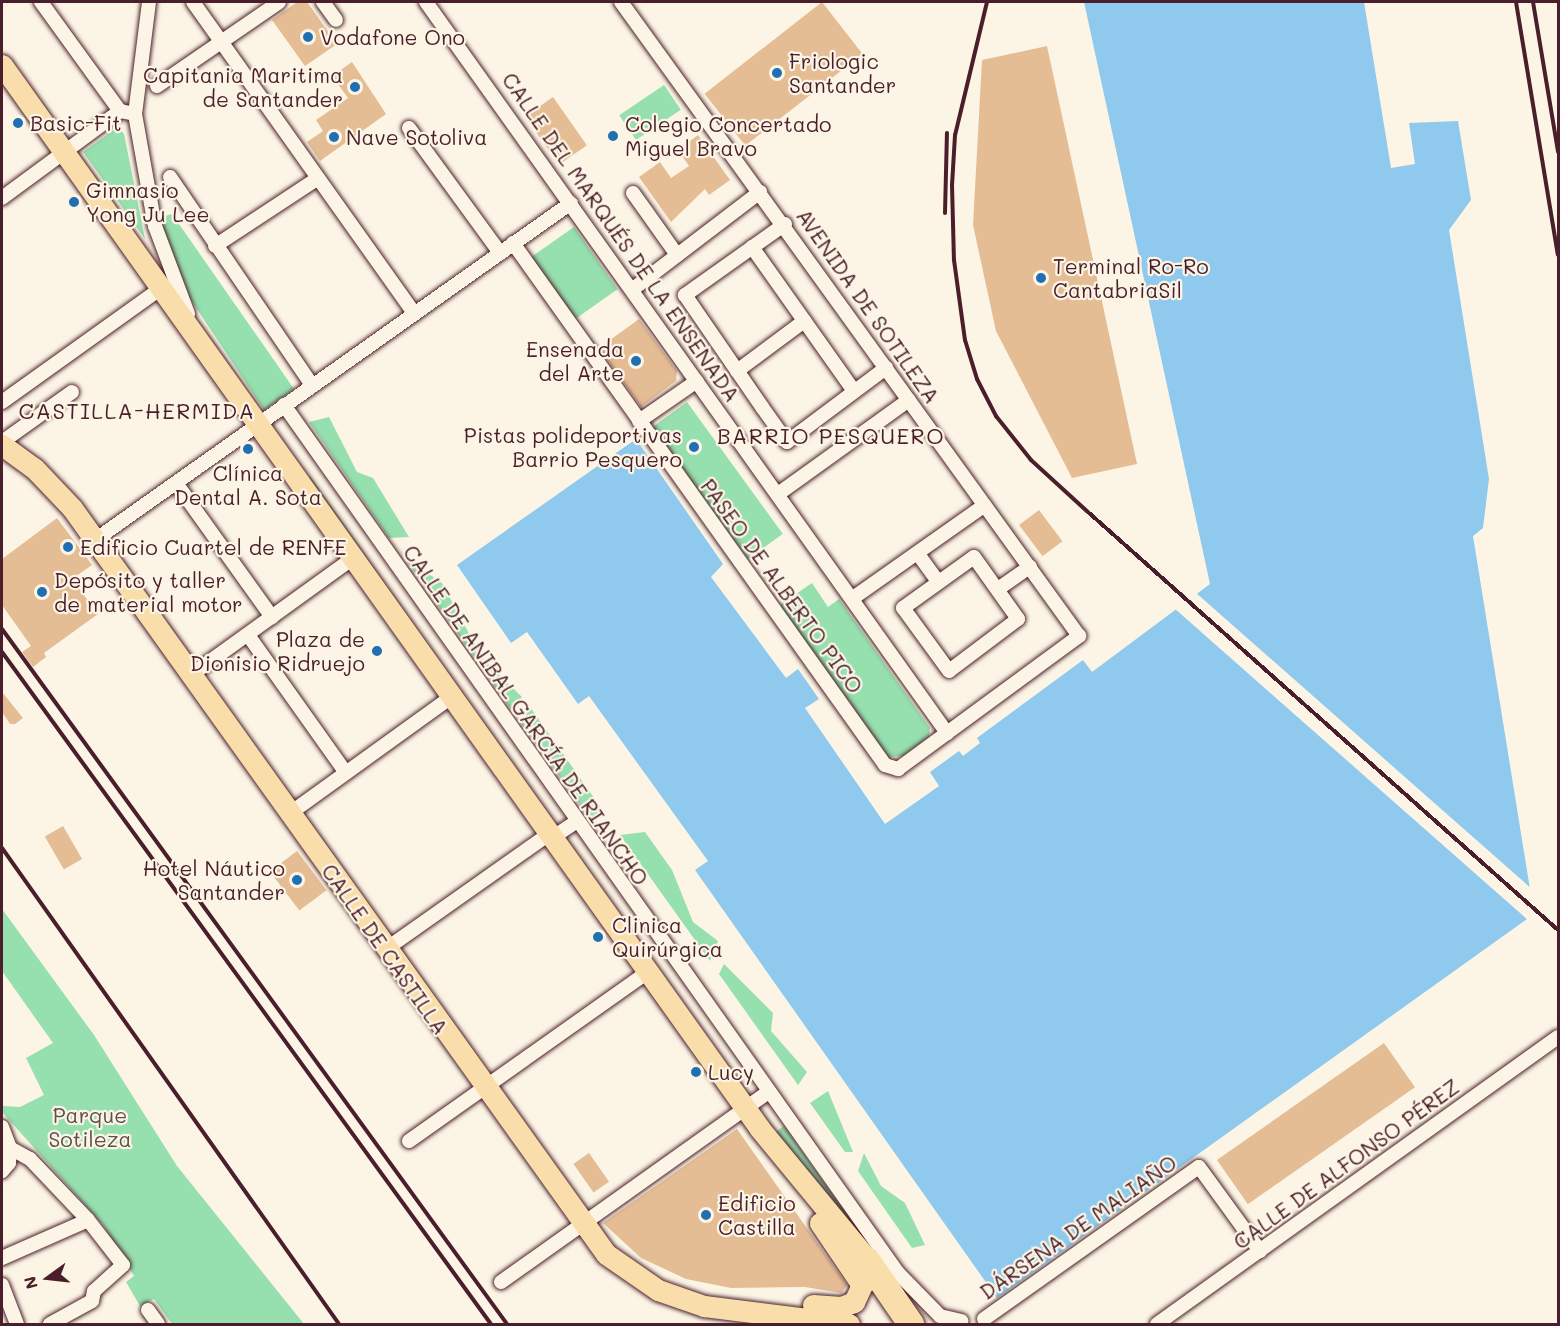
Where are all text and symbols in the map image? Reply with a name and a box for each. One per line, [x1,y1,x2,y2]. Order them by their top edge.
place label: Vodafone Ono [320,24,465,50]
marker: Vodafone Ono [301,30,315,44]
place label: Friologic Santander [789,48,896,98]
place label: Capitania Maritima de Santander [143,62,343,112]
marker: Friologic Santander [770,66,784,80]
street label: CALLE DEL MARQUÉS DE LA ENSENADA [497,68,745,406]
marker: Capitania Maritima de Santander [348,80,362,94]
place label: Basic-Fit [30,110,121,136]
place label: Colegio Concertado Miguel Bravo [625,111,832,161]
marker: Basic-Fit [11,116,25,130]
place label: Nave Sotoliva [346,124,487,150]
marker: Colegio Concertado Miguel Bravo [606,129,620,143]
marker: Nave Sotoliva [327,130,341,144]
place label: Gimnasio Yong Ju Lee [86,177,210,227]
marker: Gimnasio Yong Ju Lee [67,195,81,209]
street label: AVENIDA DE SOTILEZA [791,204,945,408]
place label: Terminal Ro-Ro CantabriaSil [1053,253,1209,303]
marker: Terminal Ro-Ro CantabriaSil [1034,271,1048,285]
place label: Ensenada del Arte [526,336,624,386]
marker: Ensenada del Arte [629,354,643,368]
district label: CASTILLA-HERMIDA [19,398,255,424]
place label: Pistas polideportivas Barrio Pesquero [464,422,682,472]
district label: BARRIO PESQUERO [717,423,945,449]
marker: Clínica Dental A. Sota [239,440,257,458]
marker: Pistas polideportivas Barrio Pesquero [687,440,701,454]
place label: Clínica Dental A. Sota [174,460,322,510]
street label: PASEO DE ALBERTO PICO [696,474,868,698]
place label: Edificio Cuartel de RENFE [80,534,346,560]
marker: Edificio Cuartel de RENFE [61,540,75,554]
street label: CALLE DE ANIBAL GARCÍA DE RIANCHO [398,540,654,890]
place label: Depósito y taller de material motor [54,567,243,617]
marker: Depósito y taller de material motor [35,585,49,599]
place label: Plaza de Dionisio Ridruejo [190,626,365,676]
marker: Plaza de Dionisio Ridruejo [370,644,384,658]
place label: Hotel Náutico Santander [143,855,285,905]
street label: CALLE DE CASTILLA [317,859,453,1039]
marker: Hotel Náutico Santander [290,873,304,887]
place label: Clinica Quirúrgica [612,912,723,962]
marker: Clinica Quirúrgica [589,928,607,946]
place label: Lucy [708,1059,754,1085]
marker: Lucy [689,1065,703,1079]
street label: CALLE DE ALFONSO PÉREZ [1228,1074,1464,1254]
park label: Parque Sotileza [49,1102,131,1152]
street label: DÁRSENA DE MALIAÑO [975,1149,1181,1305]
place label: Edificio Castilla [718,1190,796,1240]
marker: Edificio Castilla [699,1208,713,1222]
north arrow [18,1248,78,1308]
text: N [18,1274,42,1291]

